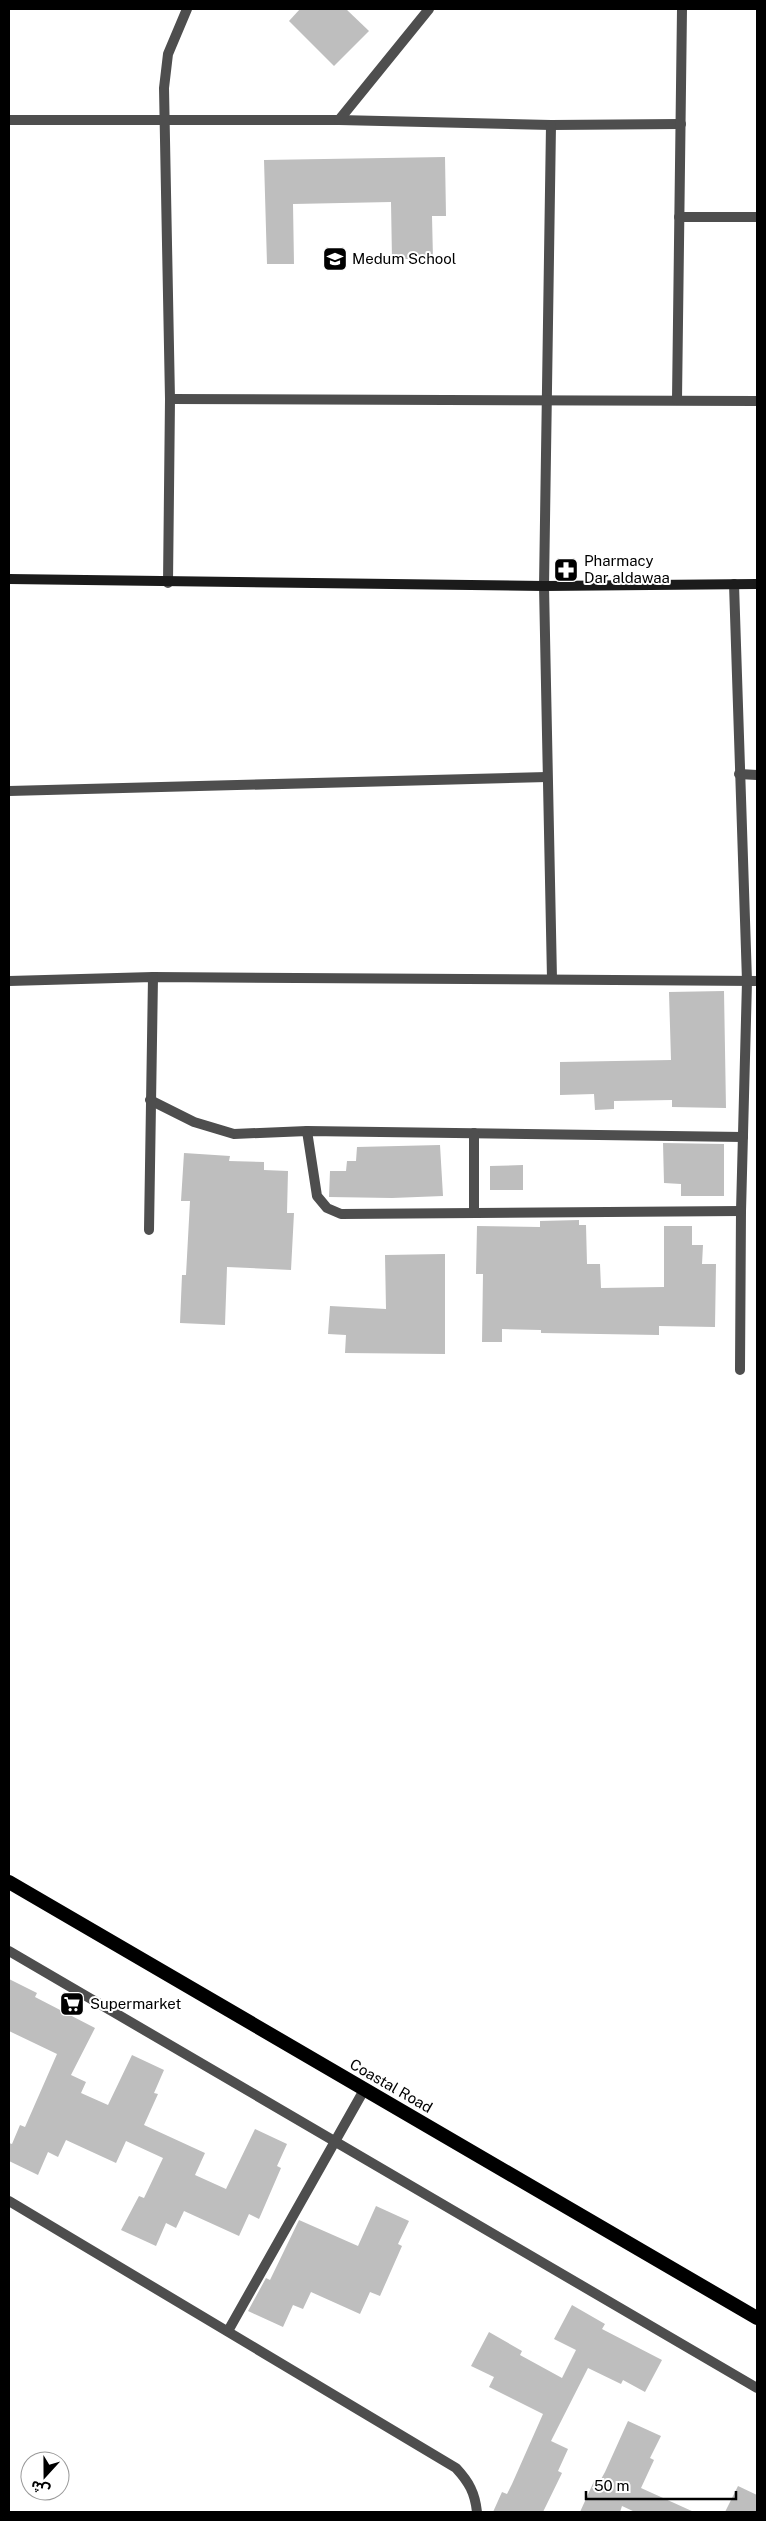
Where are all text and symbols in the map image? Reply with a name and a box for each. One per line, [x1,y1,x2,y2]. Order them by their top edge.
school or university icon: Medum School [322,246,348,272]
place label: Medum School [352,250,456,267]
place label: Pharmacy Dar aldawaa [584,552,670,586]
pharmacy icon: Pharmacy Dar aldawaa [553,557,579,583]
supermarket icon: Supermarket [59,1991,85,2017]
place label: Supermarket [90,1995,181,2012]
street label: Coastal Road [347,2055,435,2116]
north arrow [20,2451,70,2501]
scale bar [586,2468,736,2500]
text: ش [29,2477,52,2499]
text: 50 m [594,2477,629,2494]

